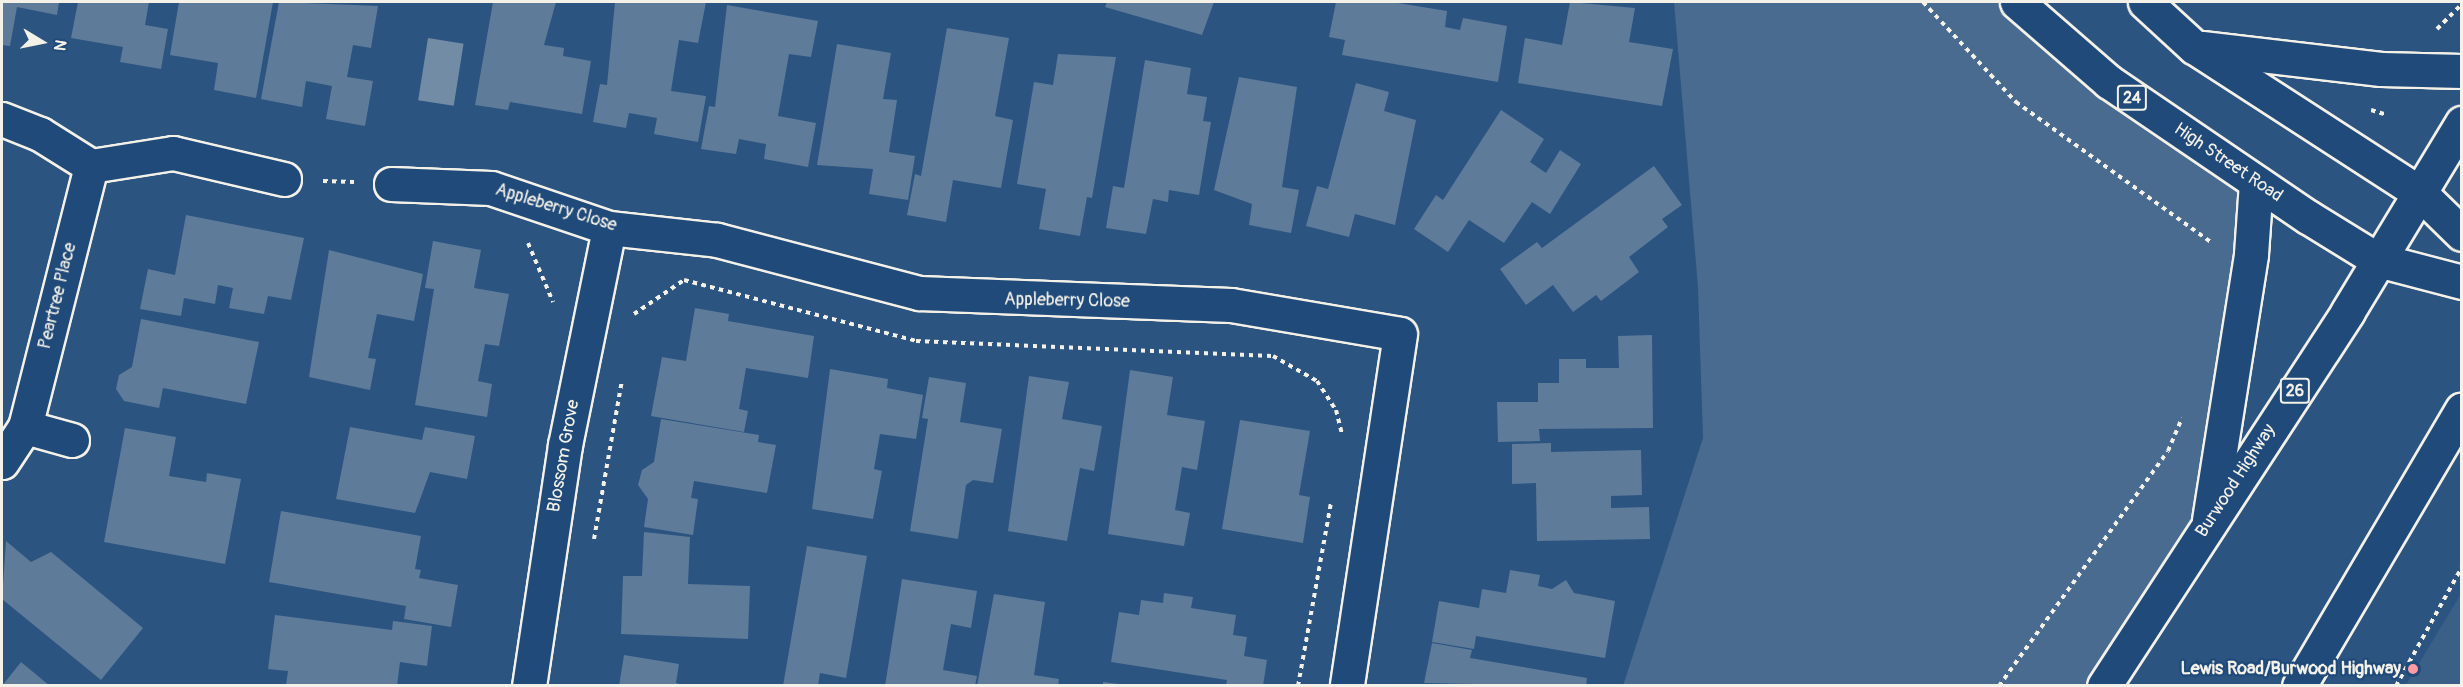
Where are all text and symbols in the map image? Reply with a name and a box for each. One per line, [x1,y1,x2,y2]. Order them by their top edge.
north arrow [12,12,72,72]
text: N [49,38,71,52]
road number: 24 [2116,85,2148,111]
street label: High Street Road [2170,119,2286,207]
street label: Appleberry Close [493,179,619,237]
street label: Peartree Place [34,240,82,352]
street label: Appleberry Close [1004,289,1130,313]
road number: 26 [2278,378,2312,404]
street label: Blossom Grove [543,398,585,514]
street label: Burwood Highway [2191,420,2281,542]
place label: Lewis Road/Burwood Highway [2181,658,2401,680]
marker: Lewis Road/Burwood Highway [2406,662,2420,676]

